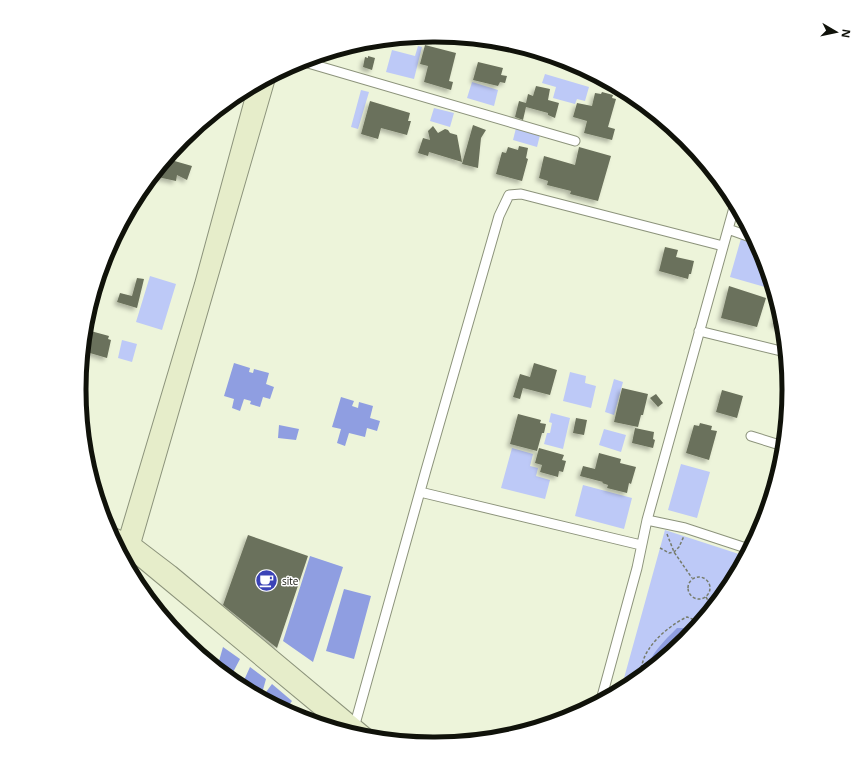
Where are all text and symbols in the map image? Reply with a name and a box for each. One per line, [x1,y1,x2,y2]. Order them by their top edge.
north arrow [816,12,856,52]
text: N [838,28,854,39]
cafe icon: site [253,568,279,594]
place label: site [282,574,299,588]

